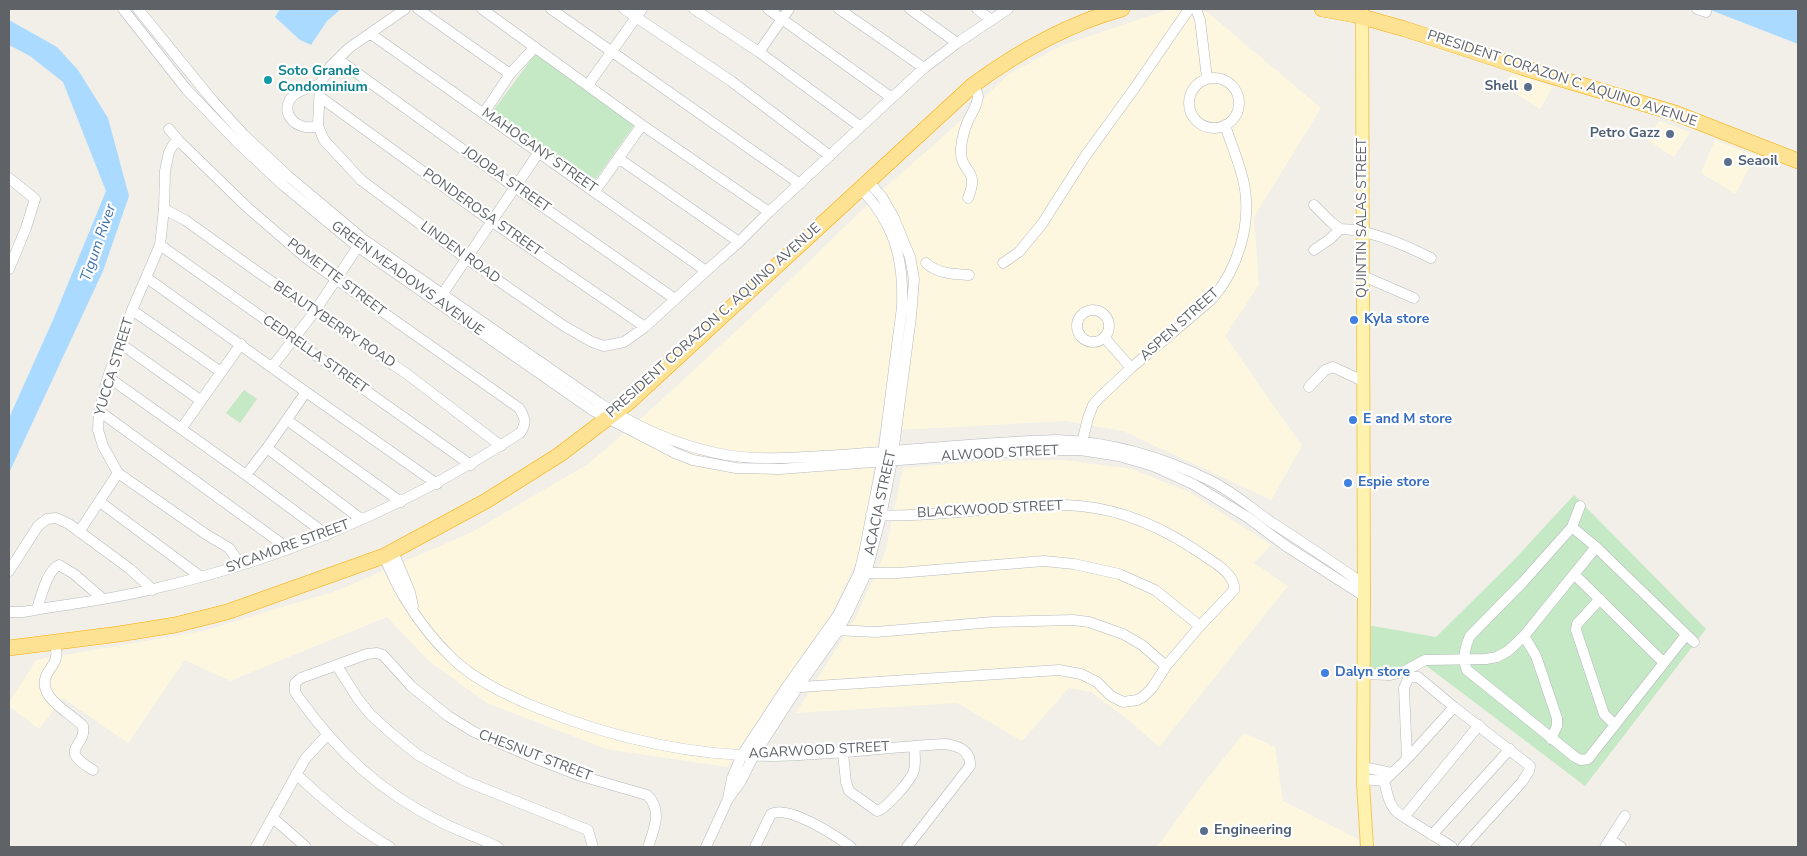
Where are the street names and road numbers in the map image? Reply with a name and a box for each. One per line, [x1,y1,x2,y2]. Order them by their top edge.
street label: PRESIDENT CORAZON C. AQUINO AVENUE [1425,27,1699,131]
street label: MAHOGANY STREET [478,105,600,197]
street label: QUINTIN SALAS STREET [1355,138,1371,298]
street label: JOJOBA STREET [459,143,553,217]
street label: PONDEROSA STREET [419,166,545,260]
street label: GREEN MEADOWS AVENUE [328,218,486,340]
street label: LINDEN ROAD [417,218,503,288]
street label: PRESIDENT CORAZON C. AQUINO AVENUE [603,220,825,422]
street label: POMETTE STREET [283,235,389,321]
street label: BEAUTYBERRY ROAD [270,278,398,372]
street label: ASPEN STREET [1137,285,1223,365]
street label: CEDRELLA STREET [259,312,371,398]
street label: YUCCA STREET [92,316,138,418]
street label: ALWOOD STREET [941,443,1059,465]
street label: ACACIA STREET [862,449,900,557]
street label: BLACKWOOD STREET [917,498,1063,522]
street label: SYCAMORE STREET [224,517,352,577]
street label: CHESNUT STREET [476,727,594,785]
street label: AGARWOOD STREET [748,739,890,763]

